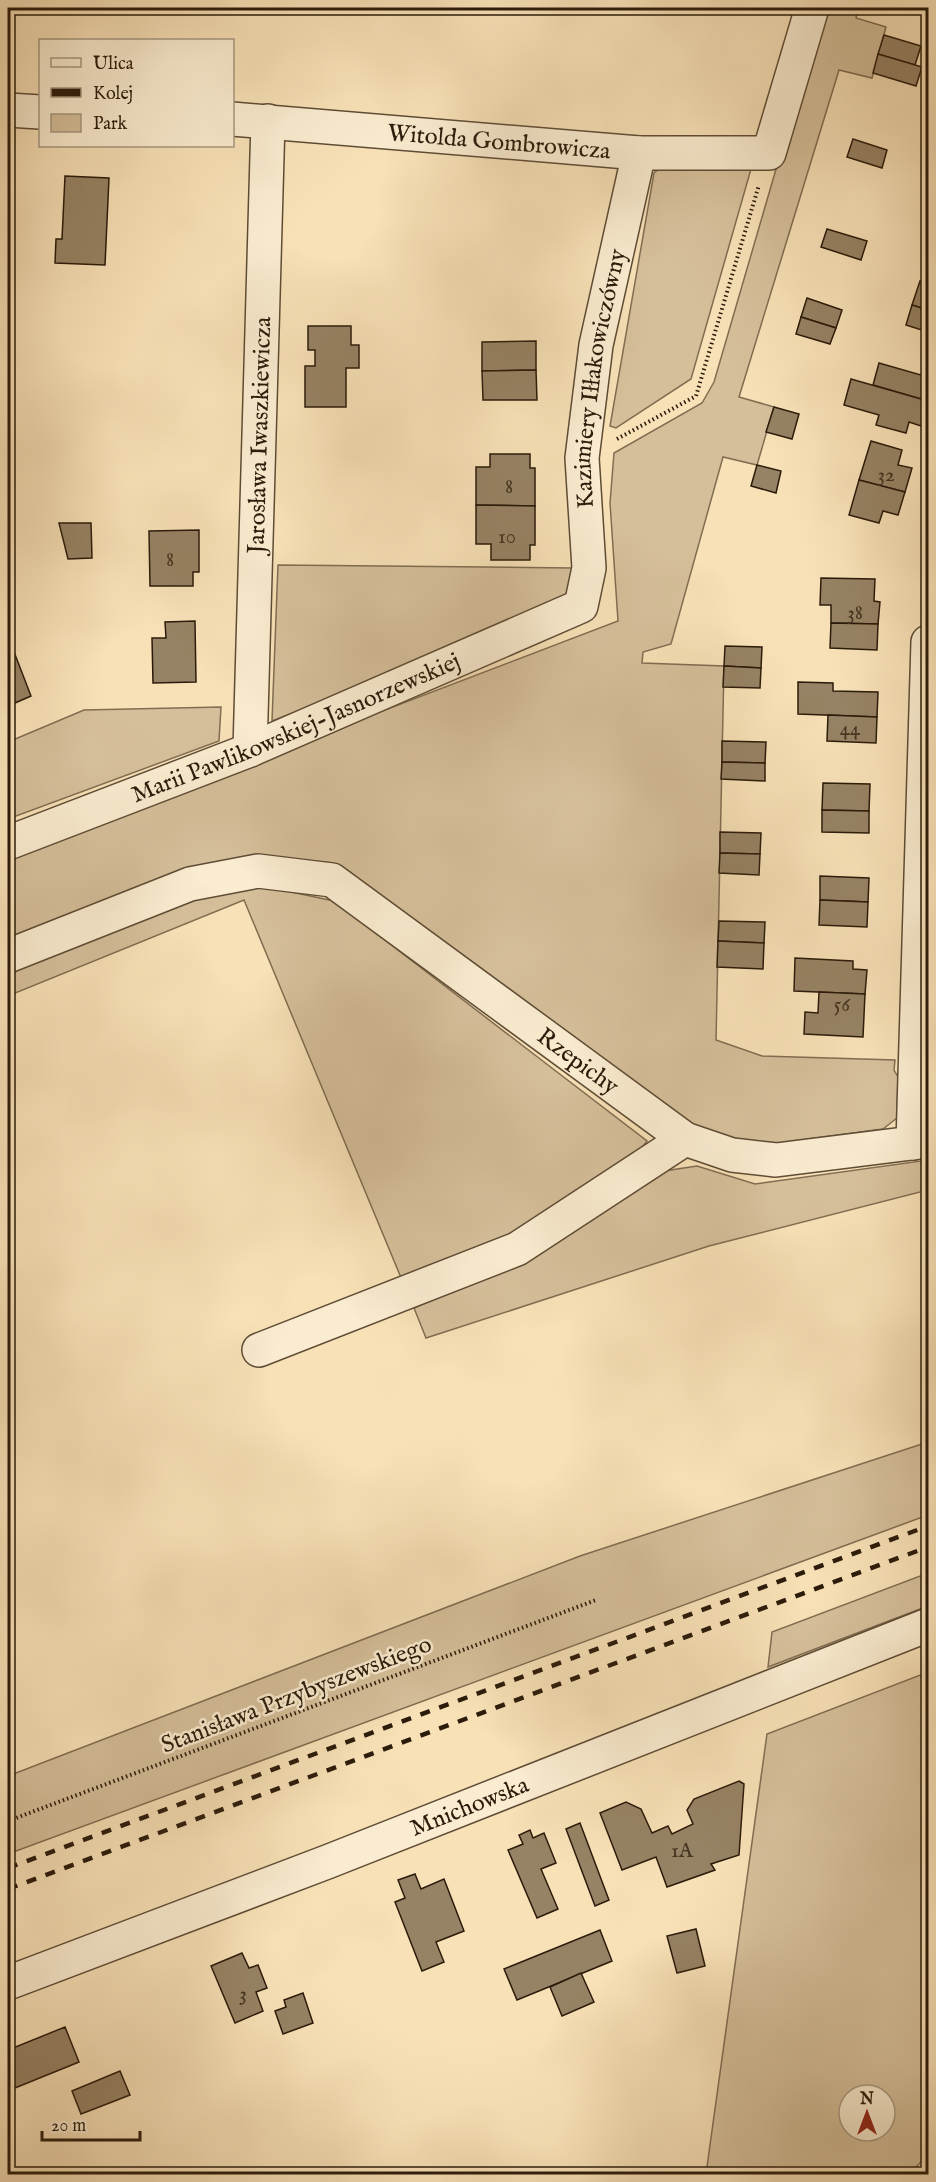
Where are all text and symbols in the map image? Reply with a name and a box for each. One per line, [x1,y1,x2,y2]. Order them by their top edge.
legend [39,39,234,147]
text: Ulica [93,53,134,76]
text: Kolej [93,83,133,106]
text: Park [93,113,128,136]
street label: Witolda Gombrowicza [386,118,612,168]
street label: Kazimiery Iłłakowiczówny [567,246,634,509]
street label: Jarosława Iwaszkiewicza [242,316,279,557]
house number: 32 [877,462,895,489]
house number: 8 [505,474,513,501]
house number: 10 [498,524,516,551]
house number: 8 [166,547,174,574]
house number: 38 [847,600,863,627]
street label: Marii Pawlikowskiej-Jasnorzewskiej [127,646,465,811]
house number: 44 [840,716,861,743]
house number: 56 [834,992,851,1019]
street label: Rzepichy [530,1022,625,1102]
street label: Stanisława Przybyszewskiego [157,1629,436,1761]
street label: Mnichowska [406,1770,534,1845]
house number: 1A [671,1838,694,1865]
house number: 3 [239,1981,247,2008]
north arrow [837,2083,897,2143]
text: N [859,2090,874,2110]
scale bar [42,2104,140,2142]
text: 20 m [51,2115,86,2138]

